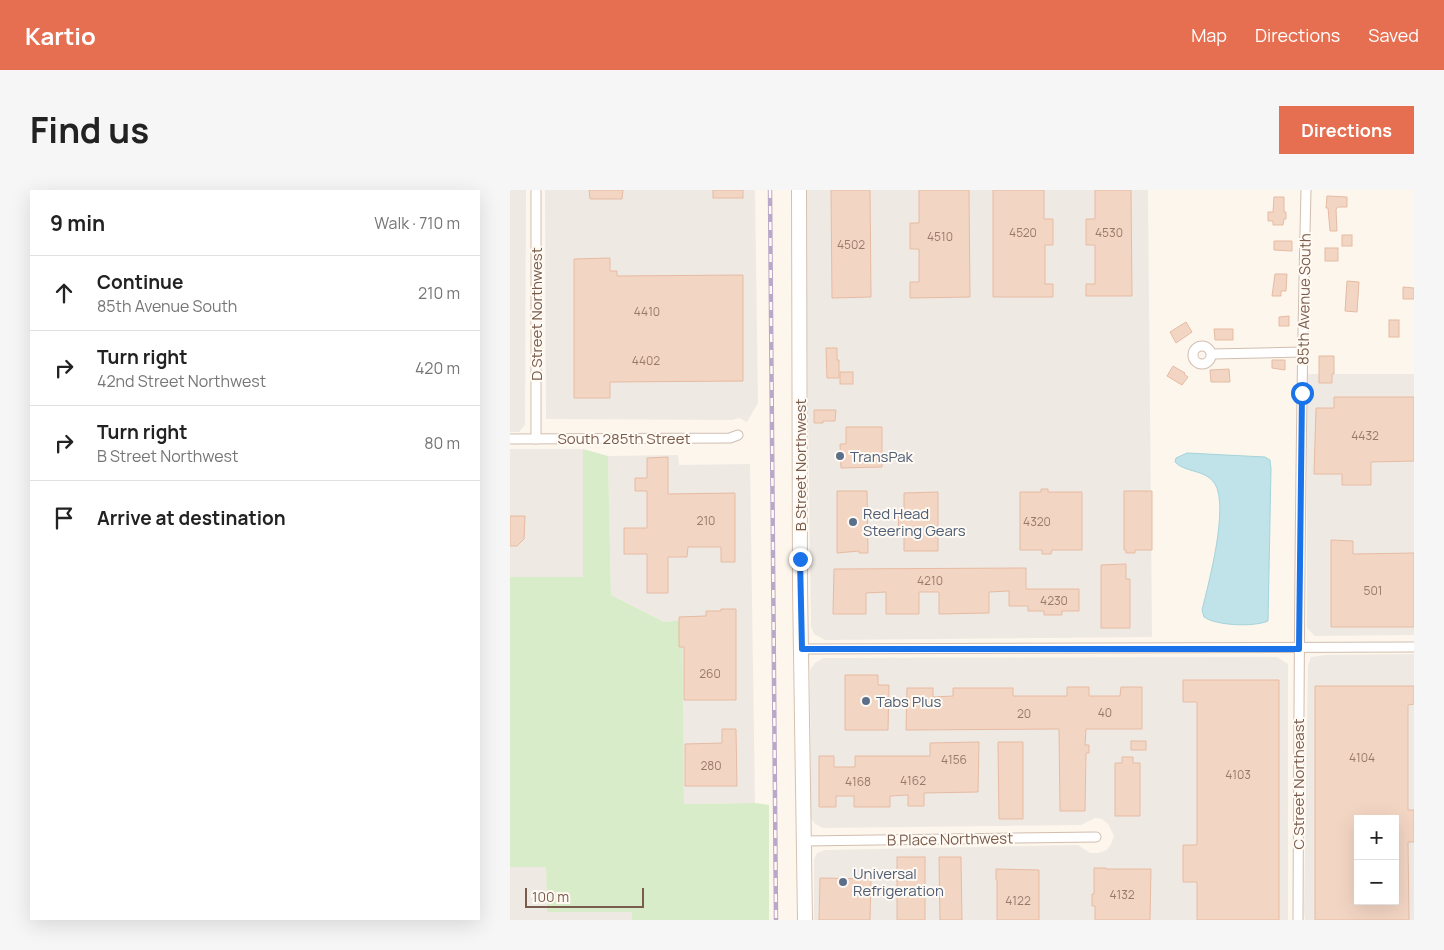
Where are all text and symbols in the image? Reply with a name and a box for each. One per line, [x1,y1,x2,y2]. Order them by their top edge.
text: Kartio [25,19,96,52]
text: Map [1191,23,1227,47]
text: Directions [1255,23,1340,47]
text: Saved [1368,23,1419,47]
text: Find us [30,106,149,154]
button: Directions [1279,106,1414,154]
text: 9 min [50,209,105,237]
text: Walk · 710 m [374,212,460,234]
house number: 4520 [1009,224,1037,241]
house number: 4530 [1095,224,1123,241]
house number: 4510 [927,228,953,245]
street label: 85th Avenue South [1292,233,1316,365]
house number: 4502 [837,236,865,253]
street label: D Street Northwest [526,247,547,381]
text: Continue [97,269,183,295]
icon: ahead [50,279,78,307]
text: 210 m [418,282,460,304]
text: 85th Avenue South [97,295,237,317]
house number: 4410 [634,303,660,320]
text: Turn right [97,344,187,370]
house number: 4402 [632,352,660,369]
icon: right [50,354,78,382]
text: 420 m [415,357,460,379]
text: 42nd Street Northwest [97,370,266,392]
route start [1291,382,1314,405]
street label: B Street Northwest [790,399,811,531]
text: Turn right [97,419,187,445]
house number: 4432 [1351,427,1379,444]
street label: South 285th Street [558,428,690,449]
icon: right [50,429,78,457]
text: 80 m [424,432,460,454]
text: B Street Northwest [97,445,238,467]
place label: TransPak [850,446,913,467]
marker: TransPak [834,450,846,462]
place label: Red Head Steering Gears [863,503,966,541]
icon: arrive [50,504,78,532]
text: Arrive at destination [97,505,286,531]
house number: 210 [697,512,715,529]
house number: 4320 [1023,513,1051,530]
marker: Red Head Steering Gears [847,516,859,528]
route end [789,548,812,571]
house number: 4210 [917,572,943,589]
house number: 501 [1364,582,1382,599]
house number: 4230 [1040,592,1068,609]
house number: 260 [699,665,721,682]
place label: Tabs Plus [876,691,941,712]
marker: Tabs Plus [860,695,872,707]
house number: 40 [1098,704,1112,721]
house number: 20 [1017,705,1031,722]
street label: C Street Northeast [1288,718,1309,850]
house number: 4104 [1349,749,1375,766]
house number: 4156 [941,751,967,768]
house number: 280 [700,757,722,774]
house number: 4103 [1225,766,1251,783]
house number: 4162 [900,772,926,789]
house number: 4168 [845,773,871,790]
map controls [1354,815,1399,905]
button: + [1354,815,1399,860]
street label: B Place Northwest [887,827,1013,851]
button: − [1354,860,1399,905]
place label: Universal Refrigeration [853,863,944,901]
marker: Universal Refrigeration [837,876,849,888]
scale bar [525,885,644,908]
house number: 4132 [1109,886,1135,903]
text: 100 m [532,887,569,906]
house number: 4122 [1005,892,1031,909]

